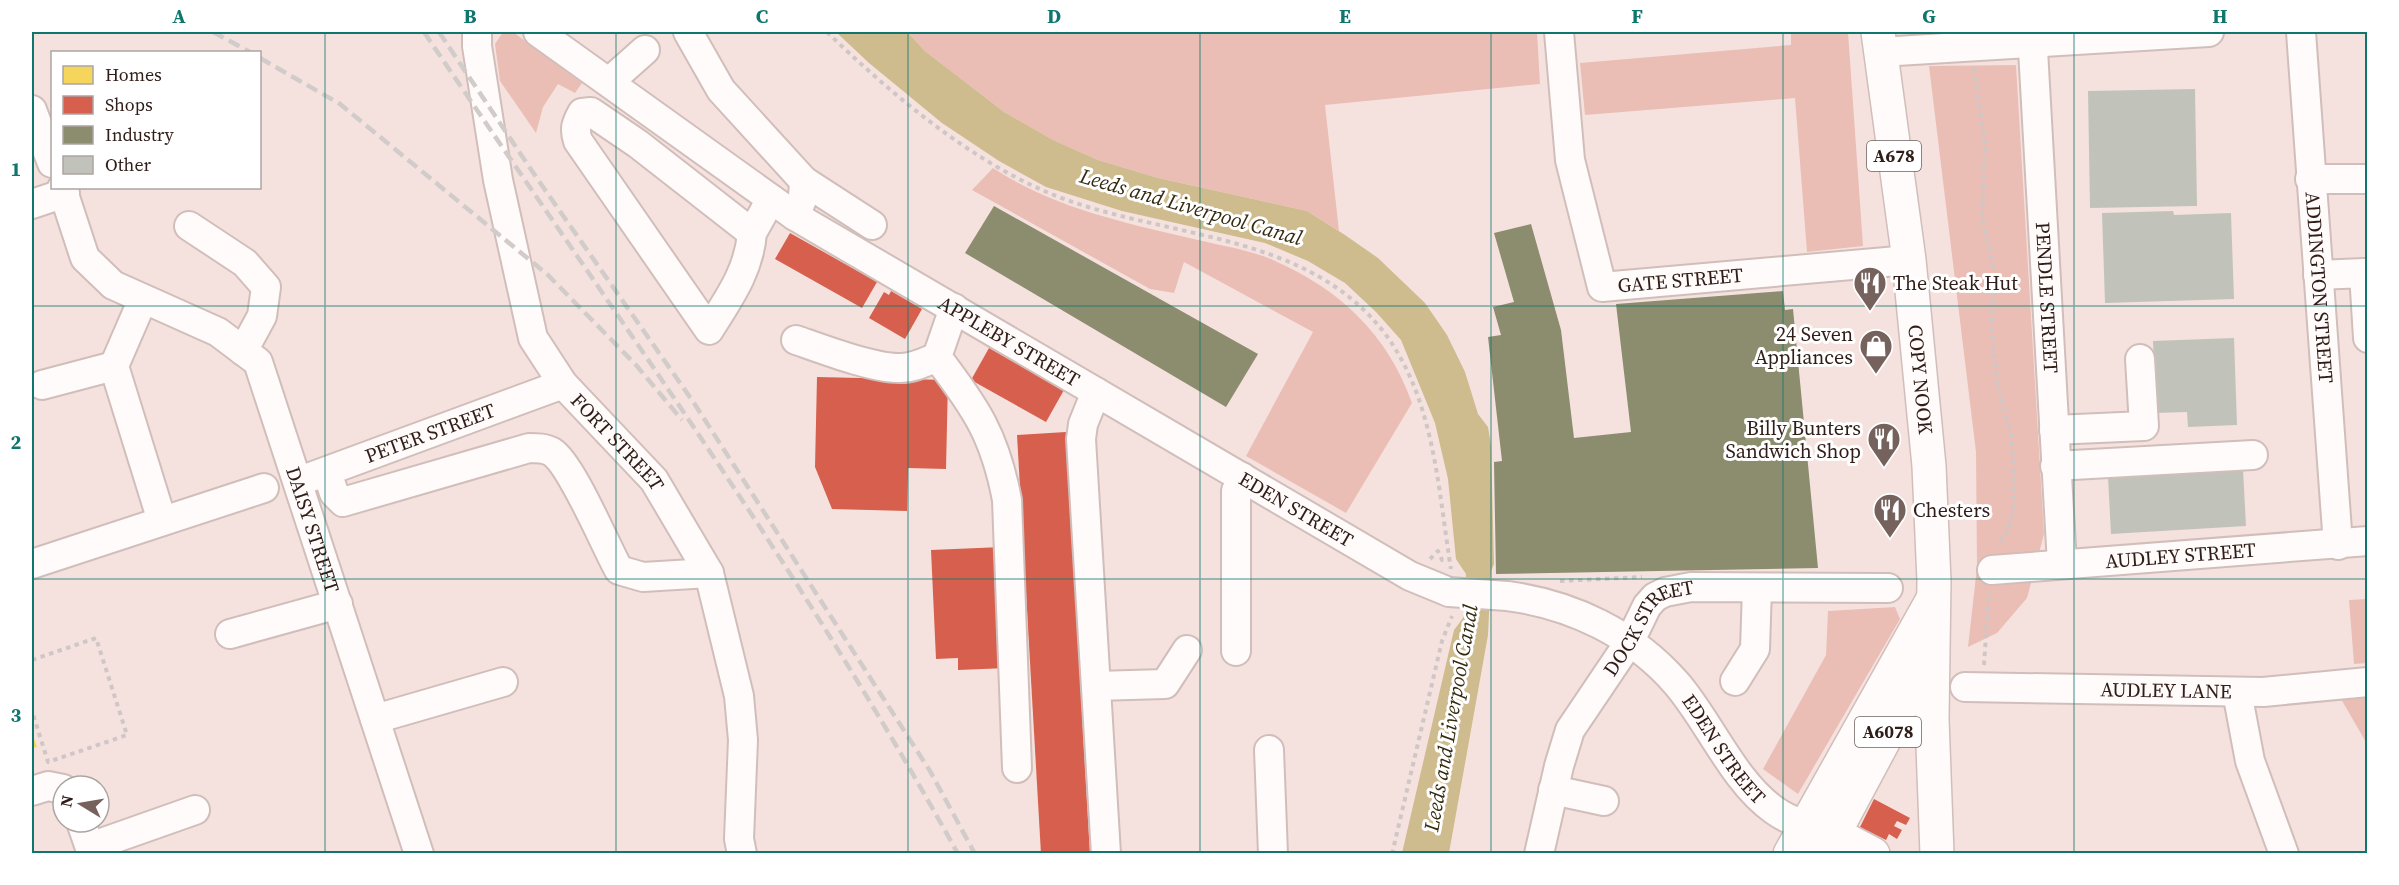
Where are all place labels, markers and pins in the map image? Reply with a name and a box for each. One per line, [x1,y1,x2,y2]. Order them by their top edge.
restaurant icon: The Steak Hut [1852,265,1888,312]
place label: The Steak Hut [1893,269,2018,297]
place label: 24 Seven Appliances [1755,320,1853,371]
shop icon: 24 Seven Appliances [1858,328,1894,375]
place label: Billy Bunters Sandwich Shop [1725,414,1861,465]
restaurant icon: Billy Bunters Sandwich Shop [1866,421,1902,468]
restaurant icon: Chesters [1872,492,1908,539]
place label: Chesters [1913,496,1990,524]

